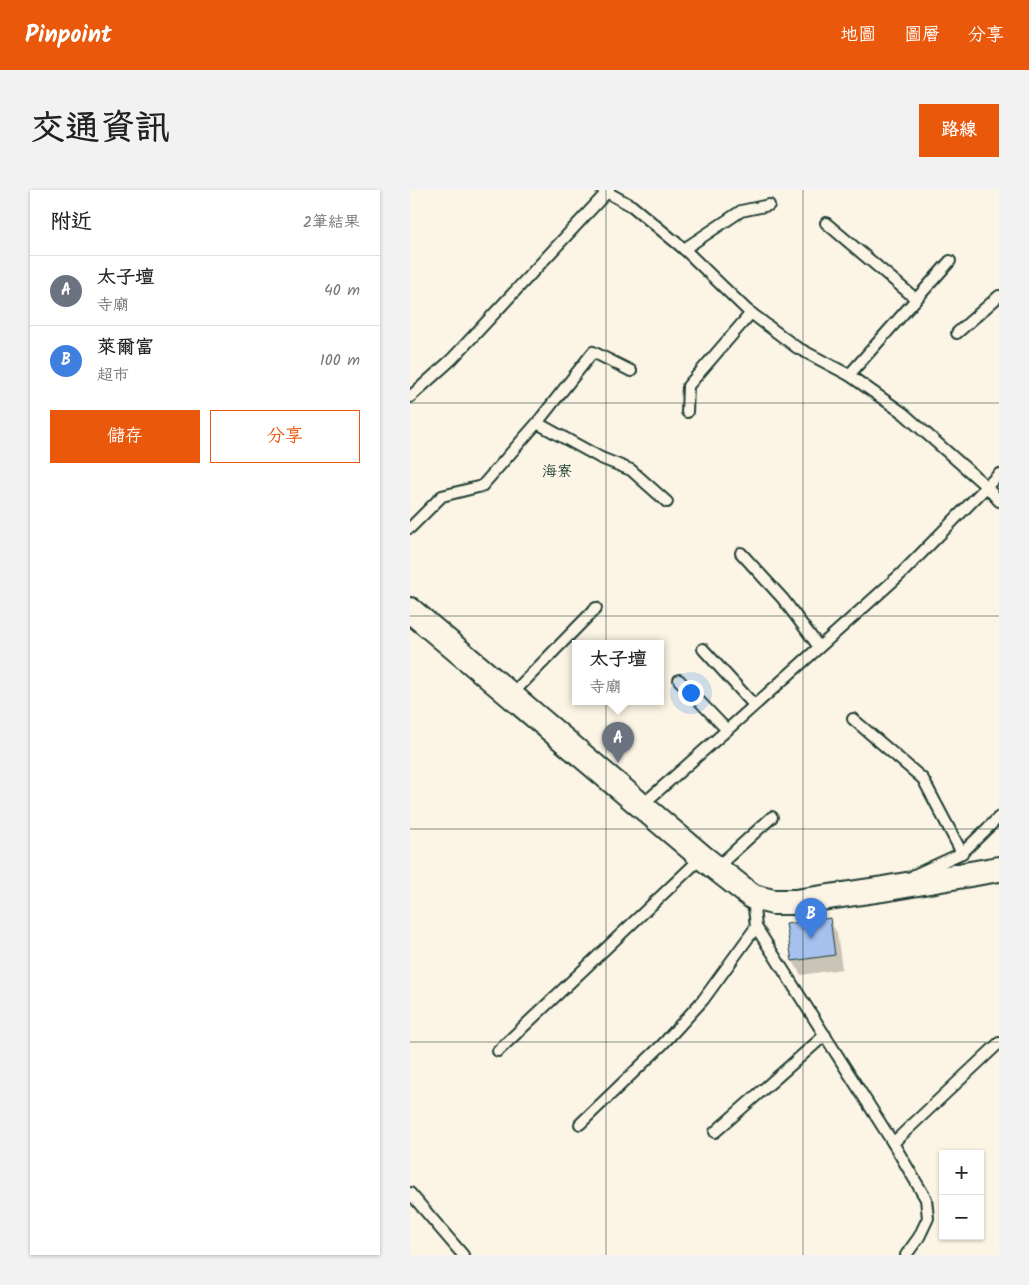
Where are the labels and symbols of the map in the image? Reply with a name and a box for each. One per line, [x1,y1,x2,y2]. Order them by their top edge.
district label: 海寮 [542,460,572,484]
your location [678,680,704,706]
pin: A [602,722,634,763]
pin: B [795,898,827,939]

